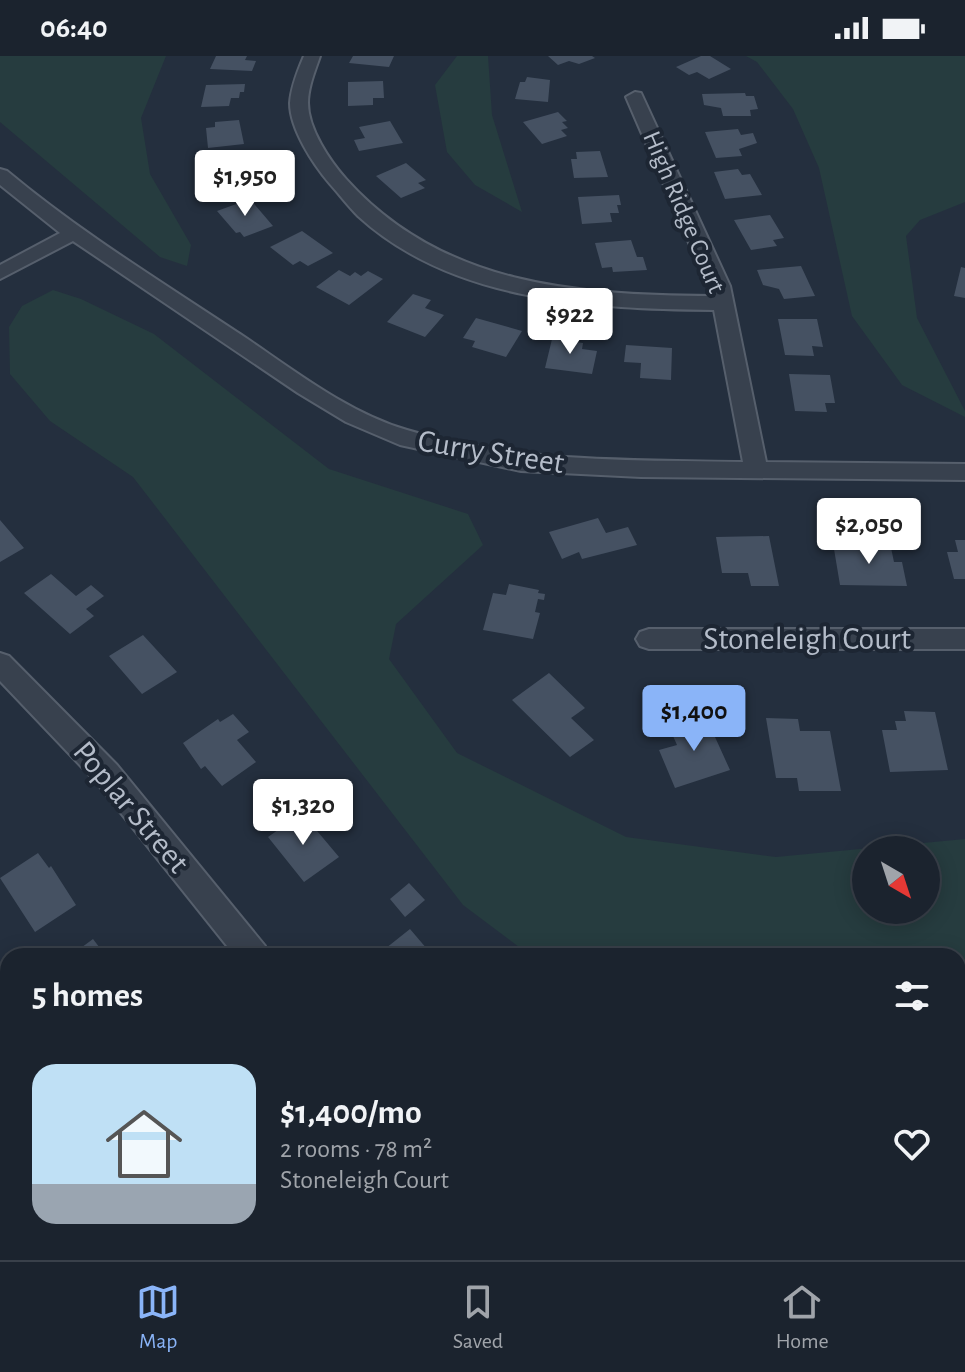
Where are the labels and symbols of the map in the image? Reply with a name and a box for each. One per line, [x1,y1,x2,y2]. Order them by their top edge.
street label: High Ridge Court [638,127,730,297]
pin: $1,950 [180,150,310,218]
pin: $922 [523,288,617,356]
street label: Curry Street [416,425,566,479]
pin: $2,050 [804,498,934,566]
street label: Stoneleigh Court [703,623,911,655]
pin: $1,400 [629,685,759,753]
street label: Poplar Street [67,735,195,879]
pin: $1,320 [238,779,368,847]
north arrow [852,836,940,924]

